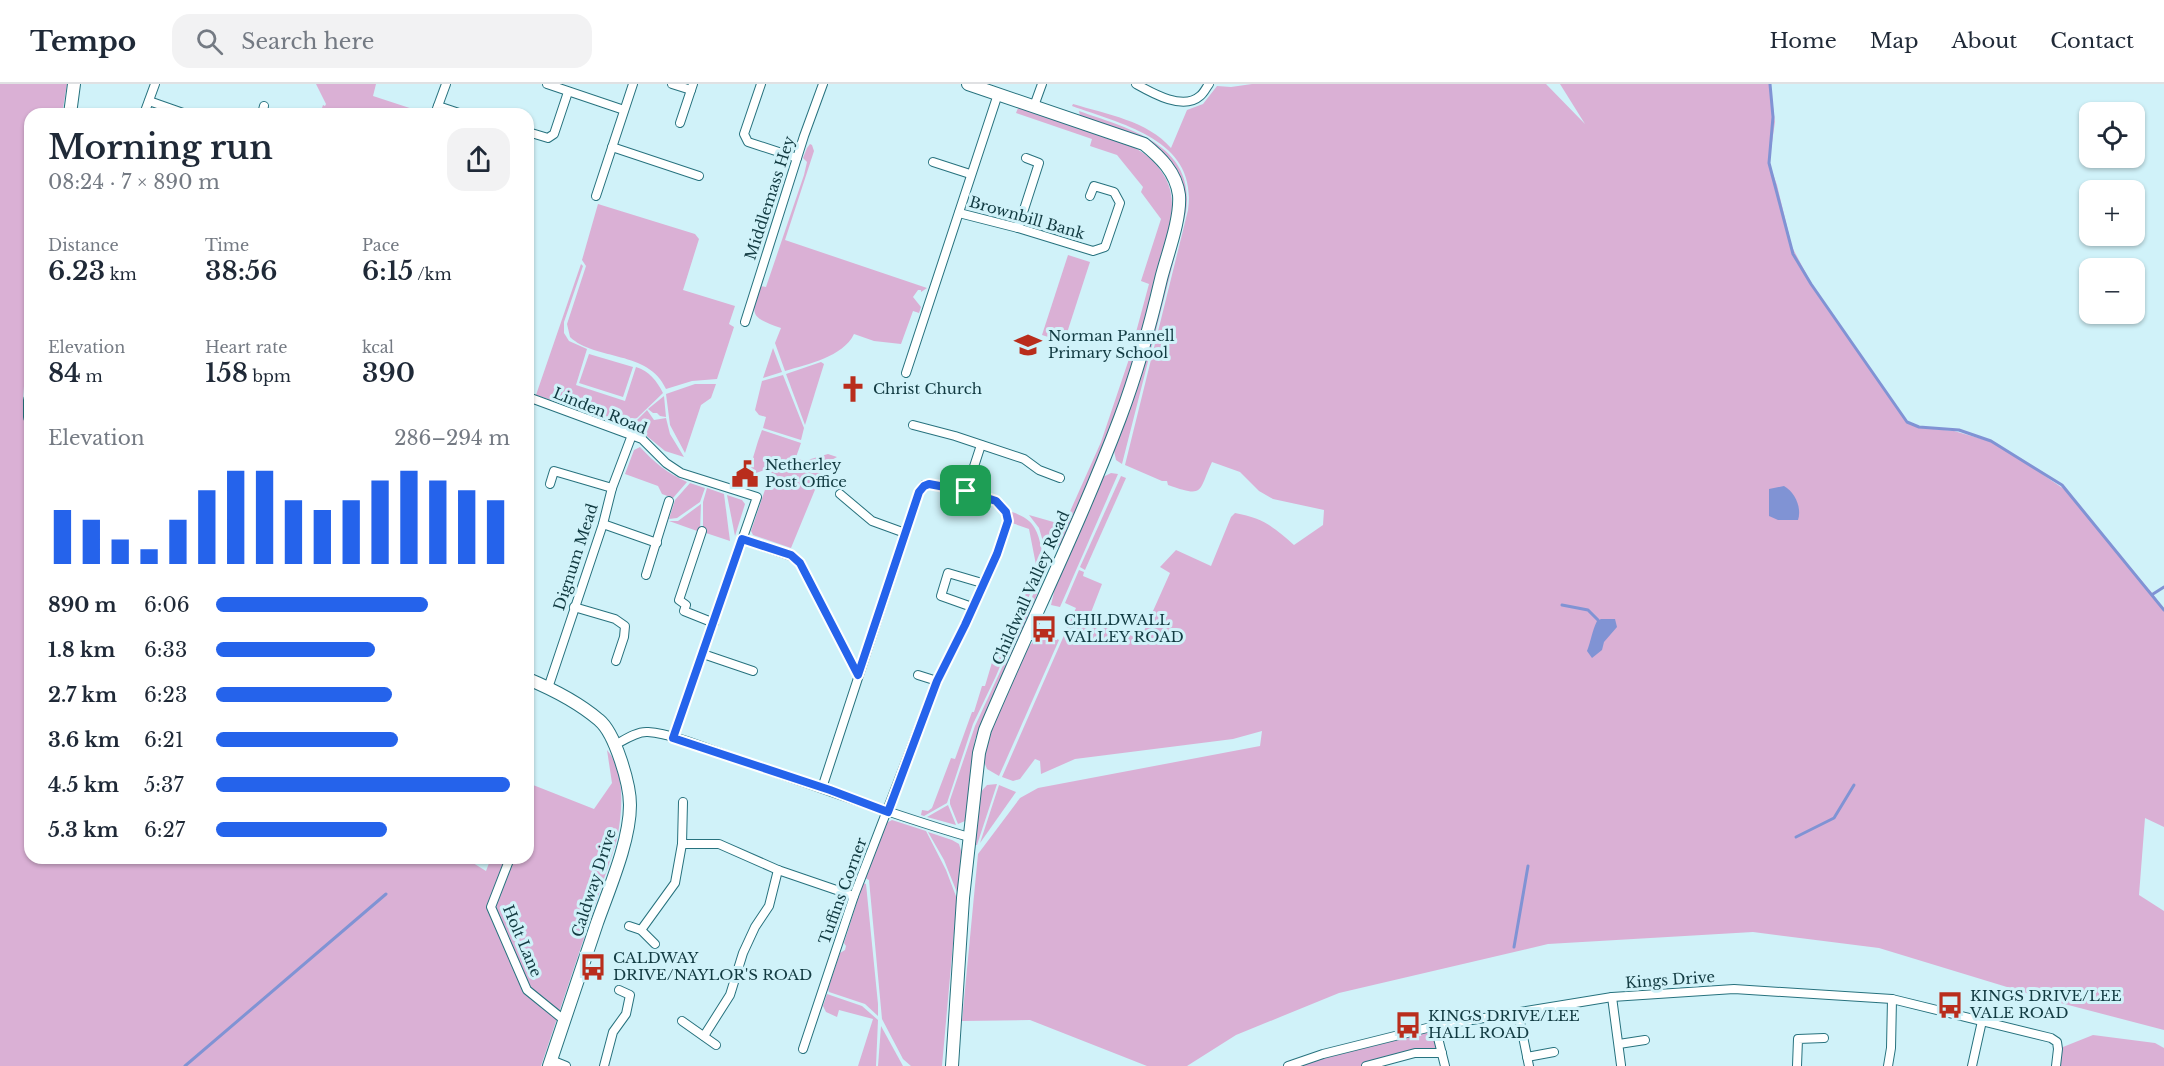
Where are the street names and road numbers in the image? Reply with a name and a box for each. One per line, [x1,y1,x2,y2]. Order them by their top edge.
street label: Middlemass Hey [741,133,799,262]
street label: Brownbill Bank [967,192,1088,243]
street label: Linden Road [550,383,650,438]
street label: Dignum Mead [549,501,602,613]
street label: Childwall Valley Road [988,508,1073,668]
street label: Caldway Drive [567,827,620,939]
street label: Tuffins Corner [814,834,871,947]
street label: Holt Lane [499,902,546,980]
street label: Kings Drive [1624,967,1716,992]

